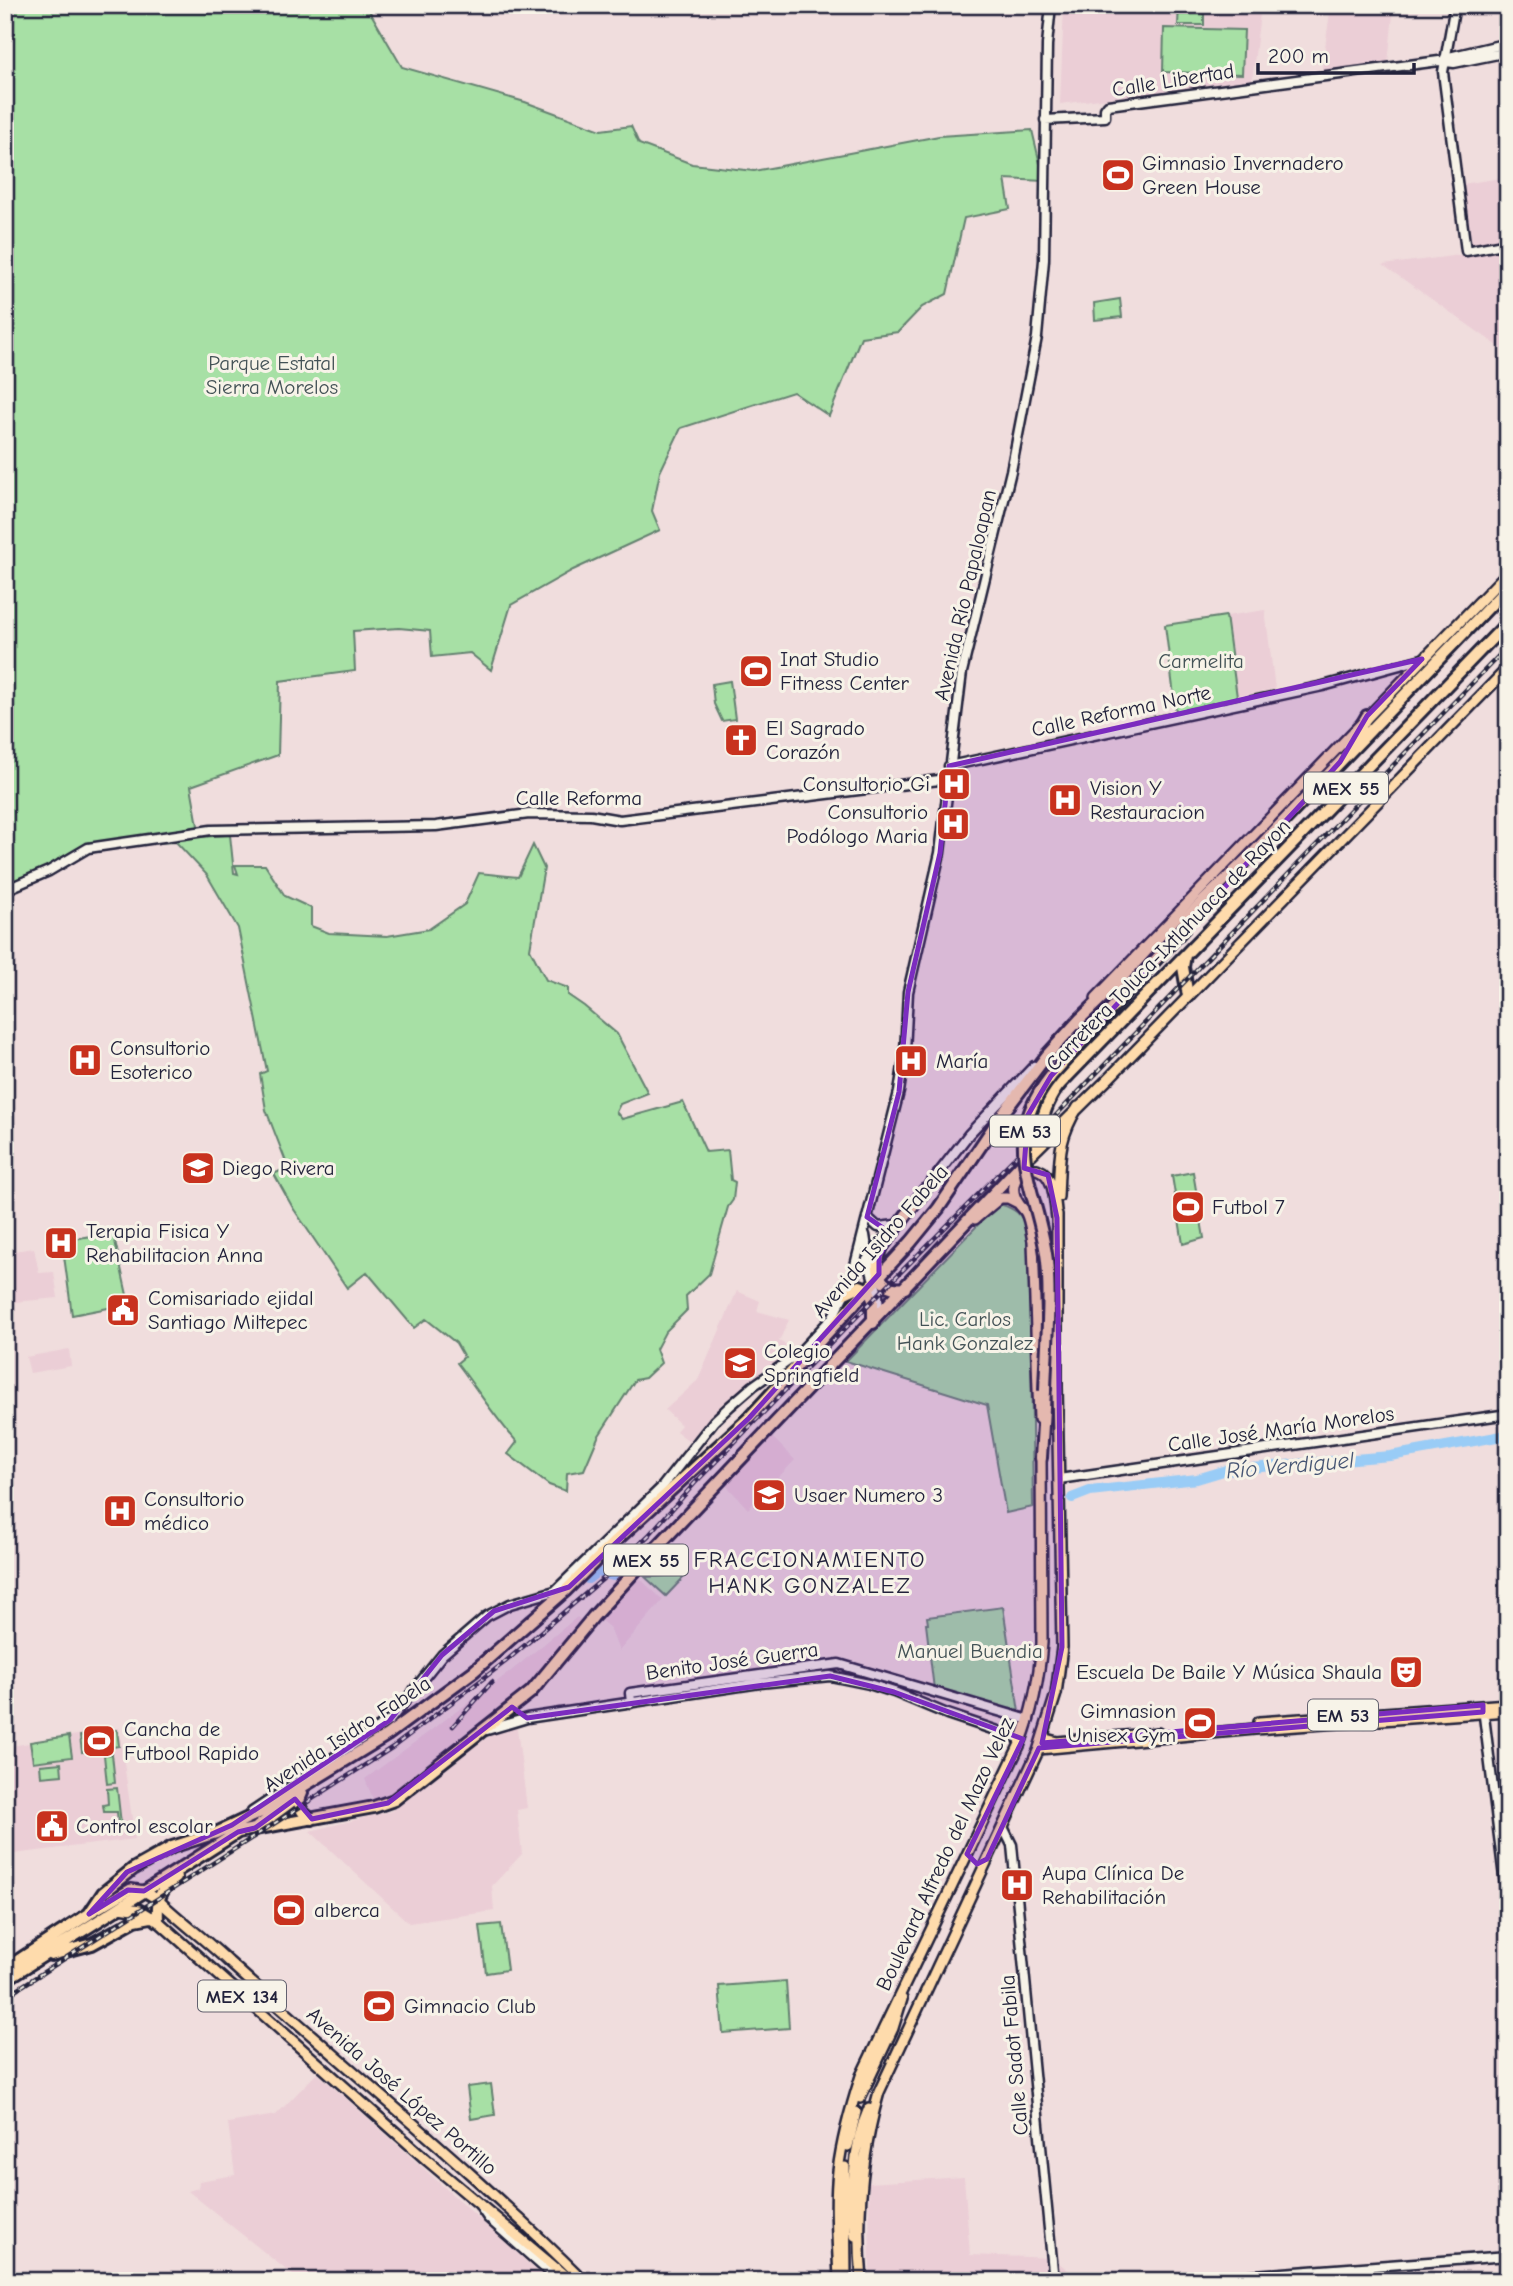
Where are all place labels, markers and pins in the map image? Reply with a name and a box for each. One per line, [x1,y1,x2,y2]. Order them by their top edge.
place label: Gimnasio Invernadero Green House [1142,151,1344,199]
sports icon: Gimnasio Invernadero Green House [1099,156,1137,194]
place label: Inat Studio Fitness Center [780,647,909,695]
sports icon: Inat Studio Fitness Center [737,652,775,690]
place label: El Sagrado Corazón [766,716,865,764]
church icon: El Sagrado Corazón [722,721,760,759]
hospital icon: Consultorio Gi [935,765,973,803]
place label: Consultorio Gi [803,772,930,796]
place label: Vision Y Restauracion [1090,776,1205,824]
hospital icon: Vision Y Restauracion [1046,781,1084,819]
place label: Consultorio Podólogo Maria [786,800,928,848]
hospital icon: Consultorio Podólogo Maria [934,805,972,843]
place label: Consultorio Esoterico [110,1036,210,1084]
hospital icon: Consultorio Esoterico [66,1041,104,1079]
hospital icon: María [892,1042,930,1080]
place label: María [936,1049,988,1073]
school or university icon: Diego Rivera [179,1149,217,1187]
place label: Diego Rivera [222,1156,335,1180]
sports icon: Futbol 7 [1169,1188,1207,1226]
place label: Futbol 7 [1212,1195,1285,1219]
place label: Terapia Fisica Y Rehabilitacion Anna [86,1219,263,1267]
hospital icon: Terapia Fisica Y Rehabilitacion Anna [42,1224,80,1262]
place label: Comisariado ejidal Santiago Miltepec [148,1286,314,1334]
public building icon: Comisariado ejidal Santiago Miltepec [104,1291,142,1329]
place label: Colegio Springfield [764,1339,859,1387]
school or university icon: Colegio Springfield [721,1344,759,1382]
school or university icon: Usaer Numero 3 [750,1476,788,1514]
place label: Usaer Numero 3 [794,1483,943,1507]
place label: Consultorio médico [144,1487,244,1535]
hospital icon: Consultorio médico [101,1492,139,1530]
theatre icon: Escuela De Baile Y Música Shaula [1387,1653,1425,1691]
place label: Escuela De Baile Y Música Shaula [1076,1660,1382,1684]
place label: Gimnasion Unisex Gym [1067,1699,1176,1747]
sports icon: Gimnasion Unisex Gym [1181,1704,1219,1742]
place label: Cancha de Futbool Rapido [124,1717,259,1765]
sports icon: Cancha de Futbool Rapido [80,1722,118,1760]
public building icon: Control escolar [33,1807,71,1845]
place label: Control escolar [76,1814,213,1838]
place label: Aupa Clínica De Rehabilitación [1042,1861,1184,1909]
hospital icon: Aupa Clínica De Rehabilitación [998,1866,1036,1904]
sports icon: alberca [270,1891,308,1929]
place label: alberca [314,1898,380,1922]
sports icon: Gimnacio Club [360,1987,398,2025]
place label: Gimnacio Club [404,1994,536,2018]

